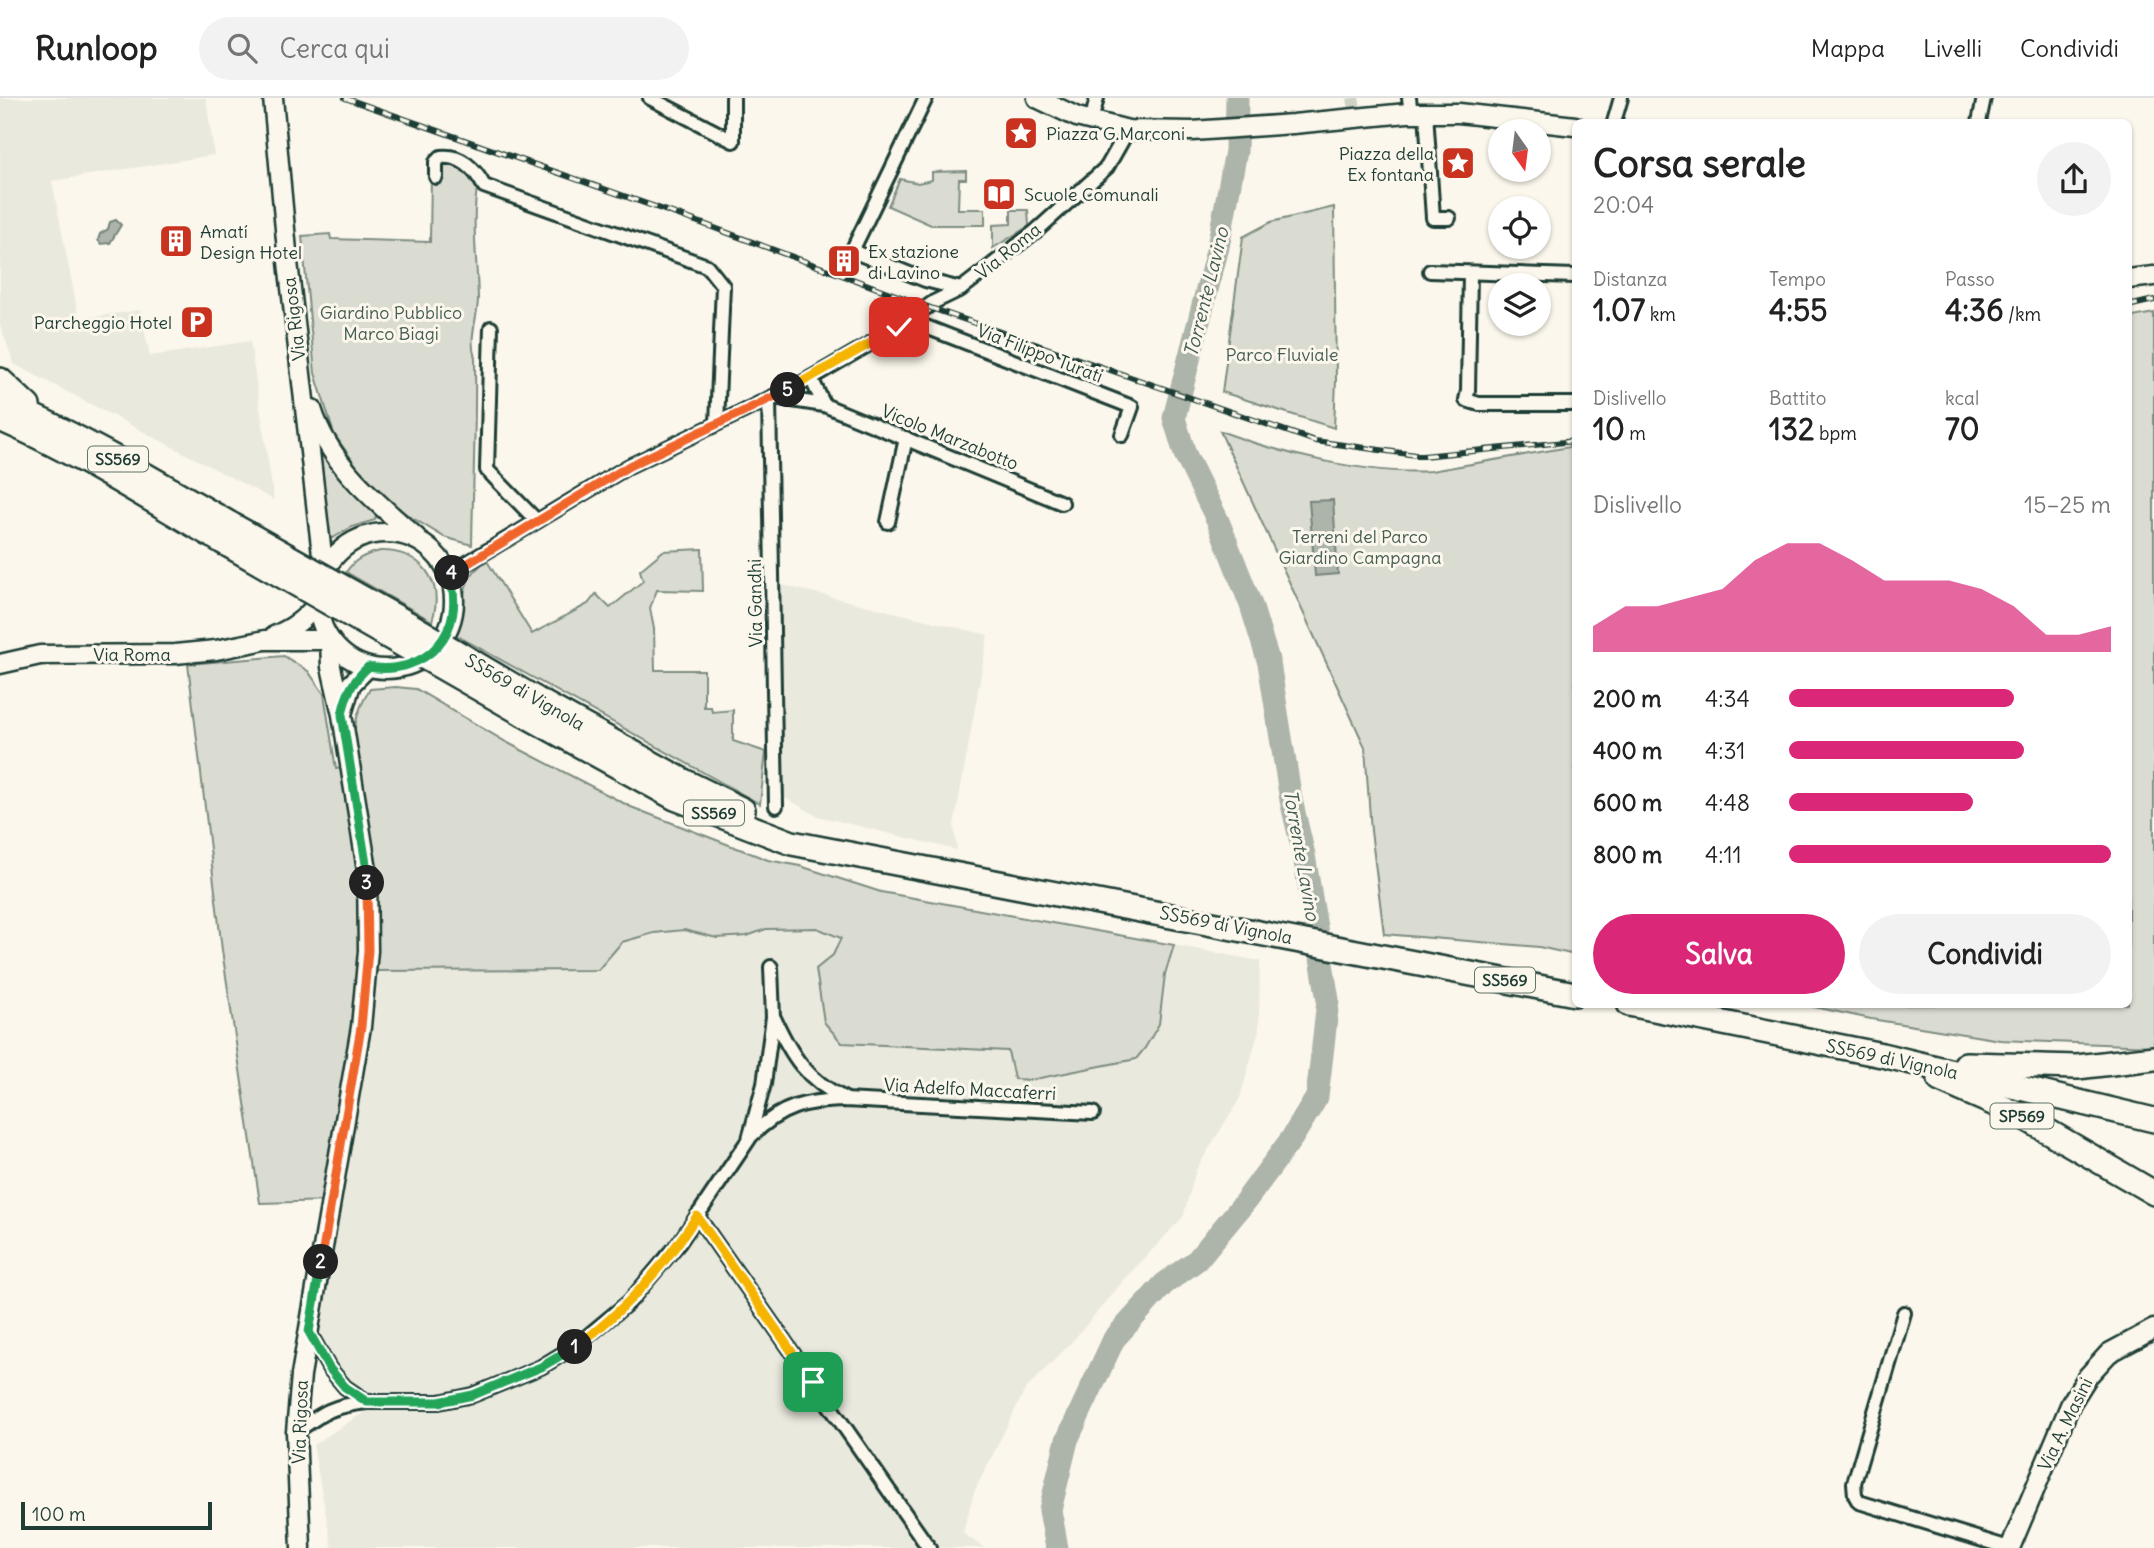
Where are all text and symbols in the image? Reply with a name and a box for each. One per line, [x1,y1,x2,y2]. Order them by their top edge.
search box [199,17,689,80]
text: Runloop [35,27,157,69]
icon: search [223,29,261,67]
text: Cerca qui [279,32,390,65]
text: Mappa [1811,33,1885,63]
text: Livelli [1923,33,1982,63]
text: Condividi [2020,33,2119,63]
place icon: Piazza G.Marconi [1002,114,1040,152]
north arrow [1488,119,1550,182]
map controls [1488,119,1551,336]
place label: Piazza G.Marconi [1046,122,1185,145]
text: Corsa serale [1593,140,1806,187]
place label: Piazza della Ex fontana [1339,142,1434,186]
button: share [2037,142,2111,216]
place icon: Piazza della Ex fontana [1439,144,1477,182]
library icon: Scuole Comunali [980,175,1018,213]
place label: Scuole Comunali [1024,183,1158,206]
text: 20:04 [1593,190,1654,219]
button: locate [1488,196,1551,259]
street label: Via Roma [971,218,1045,284]
place label: Amatí Design Hotel [200,220,302,264]
building icon: Amatí Design Hotel [157,222,195,260]
water label: Torrente Lavino [1178,224,1234,359]
place label: Ex stazione di Lavino [868,240,959,284]
building icon: Ex stazione di Lavino [825,242,863,280]
text: Distanza [1593,267,1667,291]
text: Tempo [1769,267,1826,291]
text: Passo [1945,267,1995,291]
button: layers [1488,273,1551,336]
street label: Via Rigosa [277,276,311,362]
text: 1.07 [1593,291,1645,329]
text: 4:55 [1769,291,1828,329]
text: 4:36 [1945,291,2003,329]
pin [869,297,929,357]
park label: Giardino Pubblico Marco Biagi [320,301,462,345]
text: km [1645,302,1676,326]
text: /km [2003,302,2041,326]
parking icon: Parcheggio Hotel [178,303,216,341]
icon: check [880,308,918,346]
place label: Parcheggio Hotel [34,311,172,334]
street label: Via Filippo Turati [974,318,1106,388]
park label: Parco Fluviale [1226,343,1338,366]
pin: 5 [770,372,806,408]
text: 5 [782,377,793,401]
text: Dislivello [1593,386,1667,410]
text: Battito [1769,386,1826,410]
text: kcal [1945,386,1979,410]
street label: Vicolo Marzabotto [878,399,1022,475]
text: 10 [1593,410,1625,448]
text: 132 [1769,410,1814,448]
text: 70 [1945,410,1979,448]
text: m [1625,421,1646,445]
text: bpm [1814,421,1857,445]
road number: SS569 [88,446,148,472]
text: Dislivello [1593,490,1682,519]
text: 15–25 m [2024,490,2111,519]
park label: Terreni del Parco Giardino Campagna [1279,525,1441,569]
pin: 4 [434,556,470,590]
street label: Via Gandhi [743,559,767,647]
text: 4 [446,560,457,584]
street label: Via Roma [93,643,171,666]
street label: SS569 di Vignola [461,648,589,736]
text: 200 m [1593,684,1662,713]
text: 4:34 [1705,684,1750,713]
text: 400 m [1593,736,1662,765]
text: 4:31 [1705,736,1745,765]
water label: Torrente Lavino [1279,788,1326,924]
text: 600 m [1593,788,1662,817]
text: 4:48 [1705,788,1750,817]
road number: SS569 [684,800,744,826]
text: 800 m [1593,840,1662,869]
text: 4:11 [1705,840,1742,869]
pin: 3 [350,866,384,900]
text: 3 [361,870,372,894]
street label: SS569 di Vignola [1158,901,1294,949]
button: Salva [1593,914,1845,994]
button: Condividi [1859,914,2111,994]
road number: SS569 [1475,968,1535,992]
street label: SS569 di Vignola [1824,1034,1960,1084]
street label: Via Adelfo Maccaferri [883,1073,1057,1105]
road number: SP569 [1990,1104,2054,1128]
pin: 2 [304,1244,338,1280]
text: 2 [315,1249,326,1273]
pin: 1 [558,1330,592,1364]
text: 1 [571,1334,578,1358]
pin [783,1352,843,1412]
icon: arrive [794,1363,832,1401]
street label: Via A. Masini [2033,1374,2097,1474]
street label: Via Rigosa [287,1380,313,1464]
scale bar [21,1499,212,1531]
text: 100 m [32,1502,86,1526]

